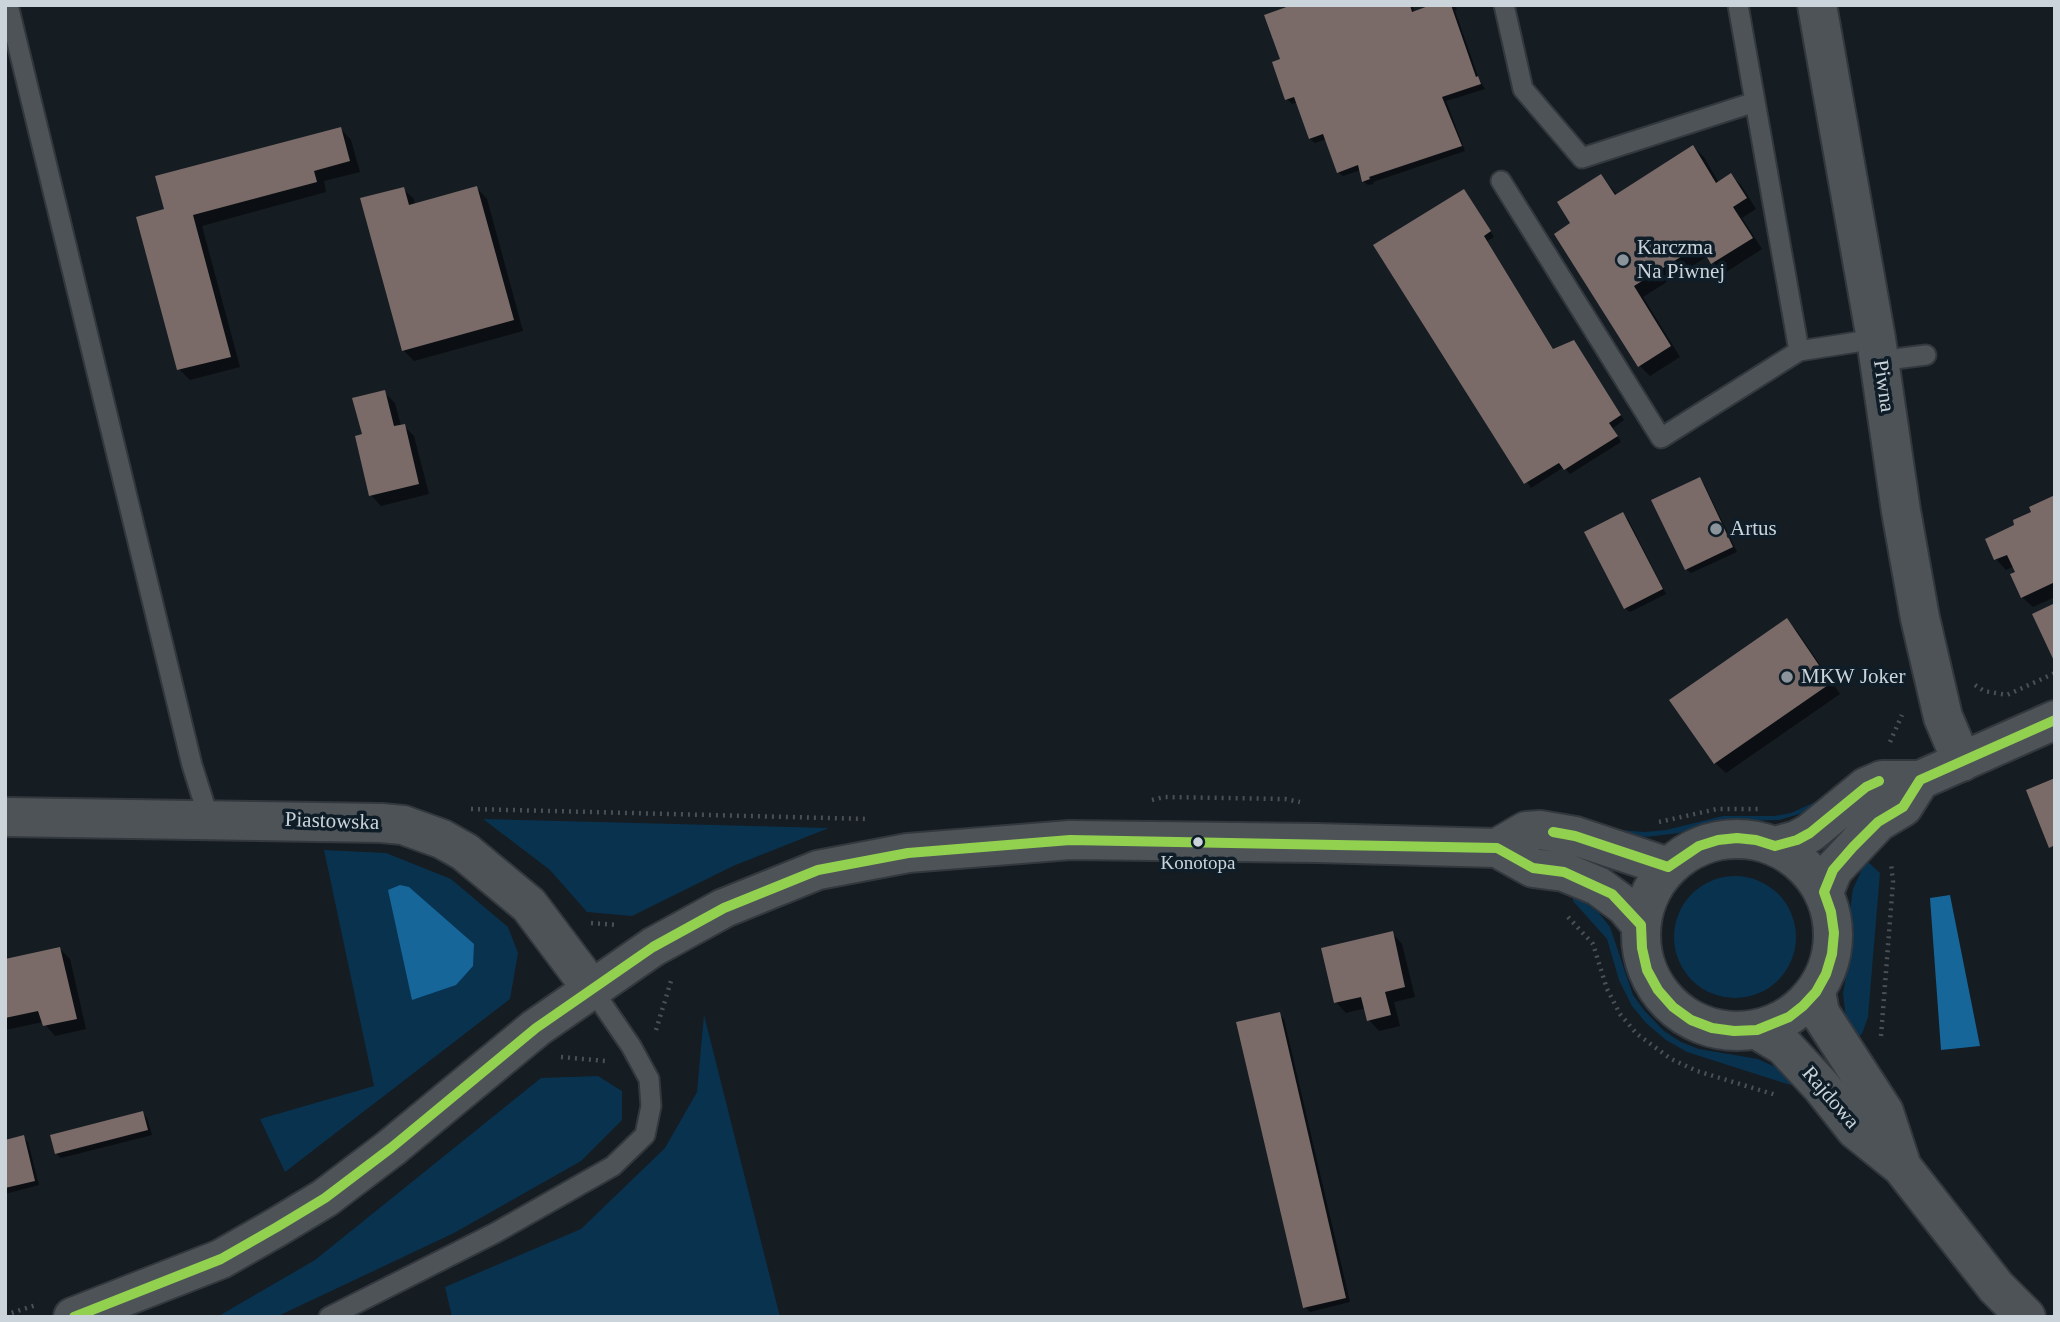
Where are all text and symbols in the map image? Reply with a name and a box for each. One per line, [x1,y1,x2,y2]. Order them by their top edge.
place label: Karczma Na Piwnej [1637,235,1725,285]
marker: Karczma Na Piwnej [1615,252,1631,268]
street label: Piwna [1867,358,1899,414]
place label: Artus [1730,516,1777,542]
marker: Artus [1708,521,1724,537]
place label: MKW Joker [1801,664,1905,690]
marker: MKW Joker [1779,669,1795,685]
street label: Piastowska [284,808,380,836]
marker: Konotopa [1191,835,1205,849]
place label: Konotopa [1161,853,1235,875]
street label: Rajdowa [1796,1062,1864,1134]

